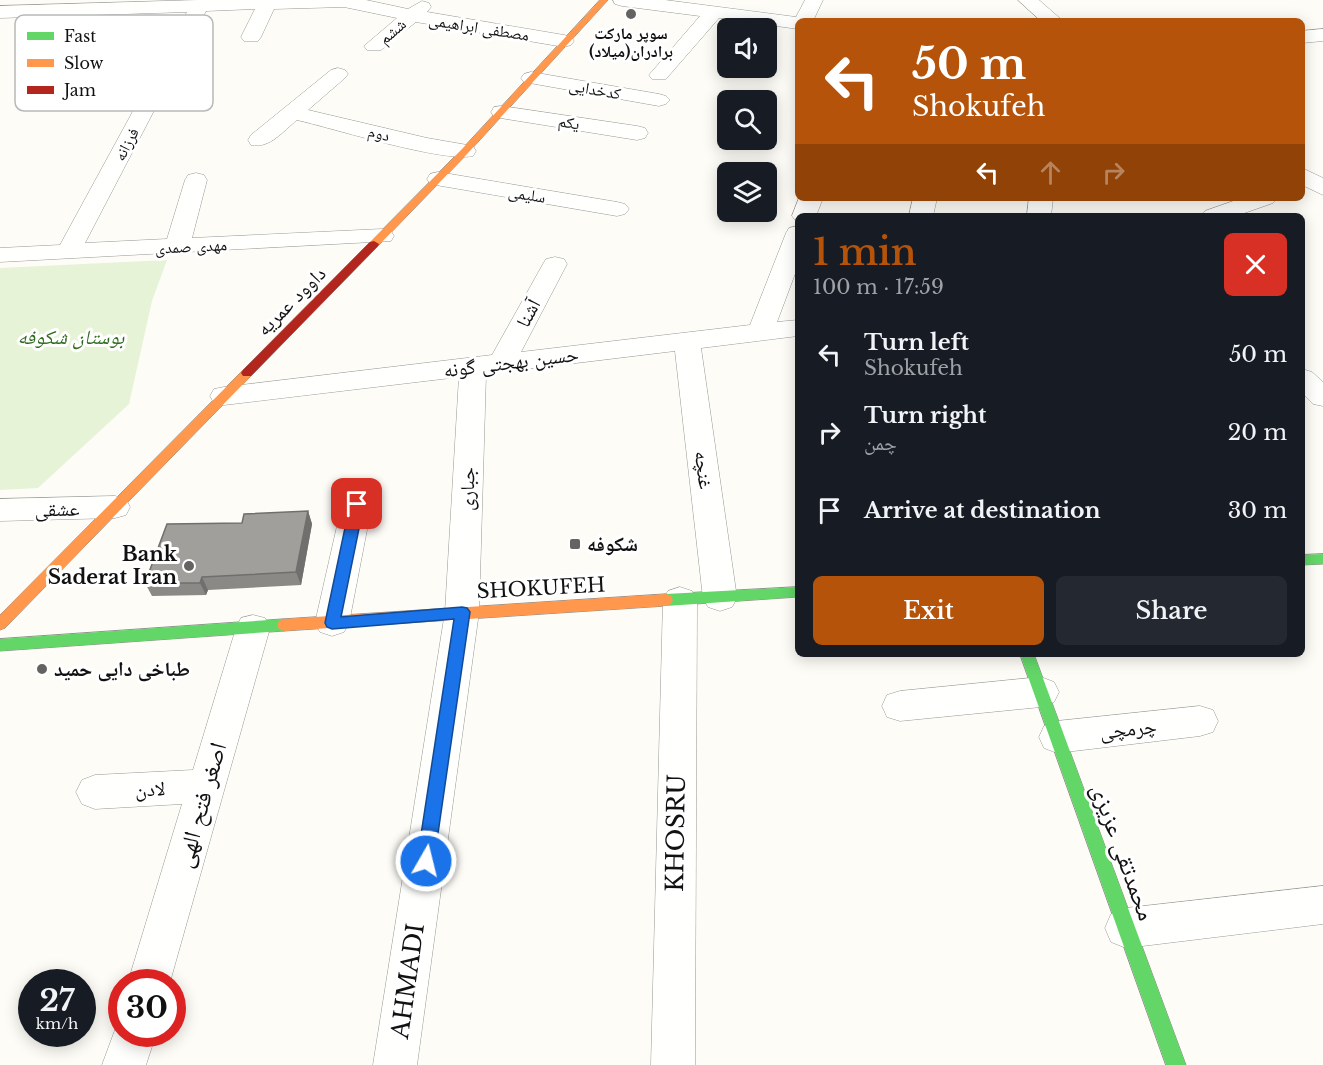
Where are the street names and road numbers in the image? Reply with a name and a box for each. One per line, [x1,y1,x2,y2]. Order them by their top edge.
street label: مصطفی ابراهیمی [427,9,531,46]
street label: ششم [374,14,410,49]
street label: کدخدایی [567,75,623,104]
street label: یکم [557,110,581,135]
street label: دوم [366,121,392,146]
street label: فرزانه [109,124,143,164]
street label: سلیمی [507,181,547,208]
street label: مهدی صمدی [154,234,228,259]
street label: داوود عمریه [251,261,331,341]
street label: آشنا [511,294,546,331]
street label: حسین بهجتی گونه [442,342,580,382]
street label: غنچه [690,450,718,490]
street label: جباری [454,466,480,511]
street label: عشقی [34,497,80,521]
street label: SHOKUFEH [476,573,606,603]
street label: چرمچی [1098,714,1158,744]
street label: اصغر فتح الهی [169,739,233,871]
street label: KHOSRU [660,774,691,892]
street label: لادن [134,776,166,802]
street label: محمدتقی عزیزی [1085,779,1162,924]
street label: AHMADI [385,921,430,1042]

